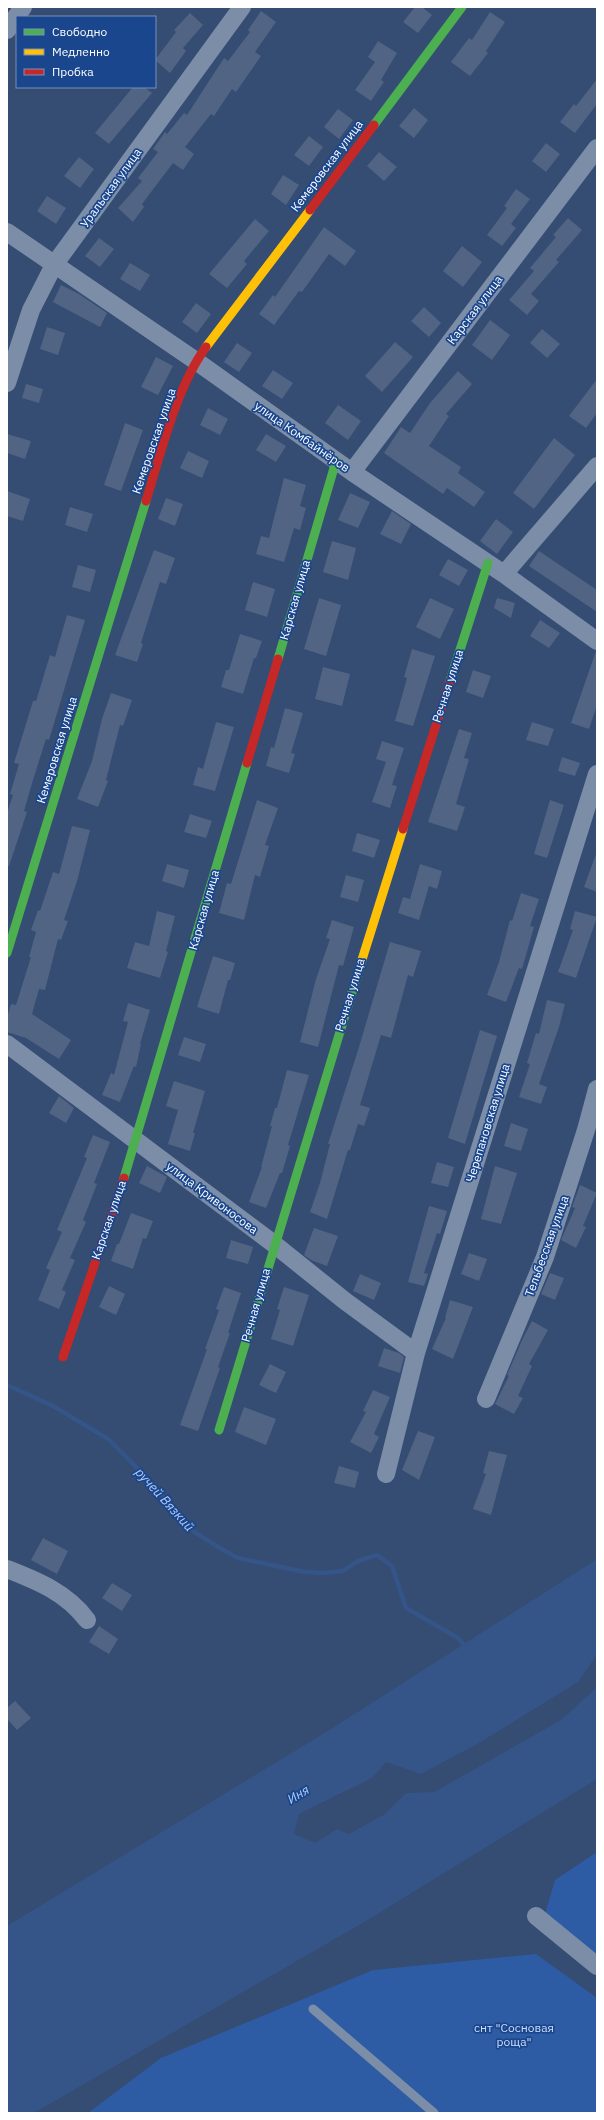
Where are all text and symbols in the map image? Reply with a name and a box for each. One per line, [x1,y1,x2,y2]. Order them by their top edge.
legend [16,16,156,88]
text: Свободно [52,24,108,39]
text: Медленно [52,44,110,59]
text: Пробка [52,64,94,79]
street label: Кемеровская улица [287,116,366,215]
street label: Уральская улица [77,145,145,230]
street label: Карская улица [444,272,506,347]
street label: Кемеровская улица [128,385,179,496]
street label: улица Комбайнёров [252,398,353,475]
street label: Карская улица [276,557,313,642]
street label: Речная улица [429,647,467,724]
street label: Кемеровская улица [33,694,80,805]
street label: Карская улица [185,867,222,952]
street label: Речная улица [331,956,368,1033]
street label: Черепановская улица [462,1061,513,1184]
street label: улица Кривоносова [163,1158,262,1237]
street label: Карская улица [88,1178,129,1261]
street label: Тельбесская улица [521,1193,572,1298]
street label: Речная улица [238,1266,273,1343]
water label: ручей Вязкий [131,1463,198,1535]
water label: Иня [284,1781,313,1808]
park label: снт "Сосновая роща" [474,2020,554,2049]

